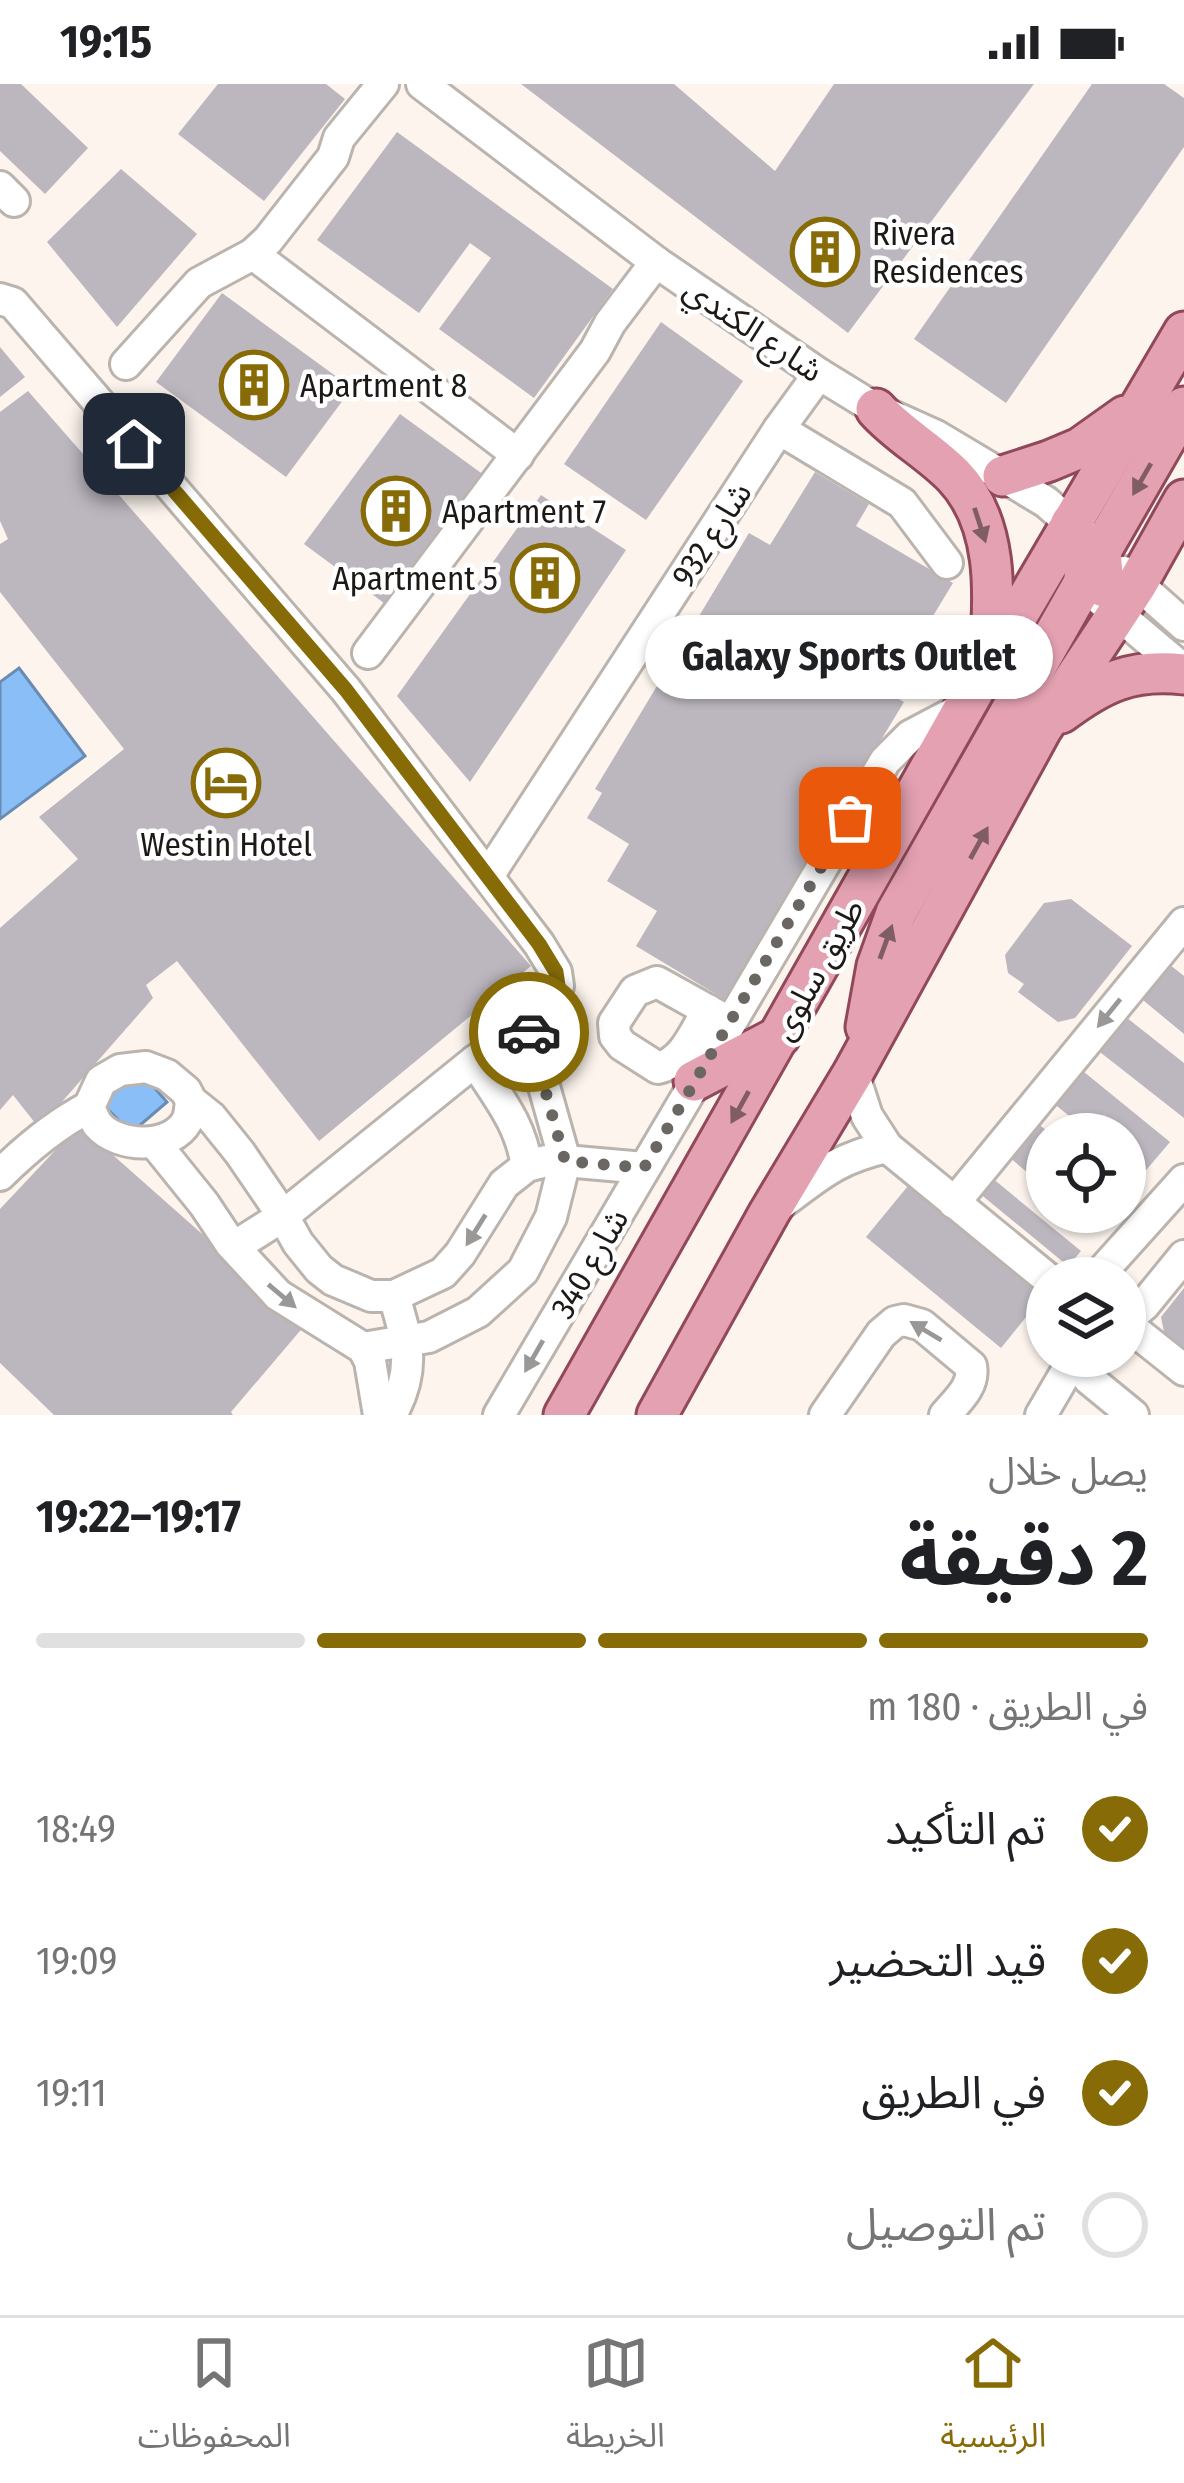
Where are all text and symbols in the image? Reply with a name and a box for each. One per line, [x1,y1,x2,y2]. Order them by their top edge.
text: 19:15 [60,15,152,69]
place label: Rivera Residences [872,214,1023,292]
building icon: Rivera Residences [790,217,860,287]
street label: شارع الكندي [674,269,831,395]
building icon: Apartment 8 [219,350,289,420]
place label: Apartment 8 [300,366,467,406]
pin [83,393,185,495]
icon: home [101,411,167,477]
one-way arrow [1133,462,1154,495]
street label: شارع 932 [663,475,764,597]
building icon: Apartment 7 [361,476,431,546]
place label: Apartment 7 [442,492,606,532]
one-way arrow [972,507,991,544]
building icon: Apartment 5 [510,543,580,613]
place label: Apartment 5 [332,559,498,599]
callout: Galaxy Sports Outlet [646,614,1054,698]
text: Galaxy Sports Outlet [682,634,1016,680]
hotel icon: Westin Hotel [191,748,261,818]
pin [799,767,901,869]
icon: bag [817,785,883,851]
place label: Westin Hotel [140,825,312,865]
one-way arrow [968,826,989,860]
street label: طريق سلوى [763,892,873,1047]
one-way arrow [878,924,896,960]
courier [469,972,589,1092]
one-way arrow [1097,997,1122,1028]
icon: car [496,999,562,1065]
one-way arrow [730,1091,751,1124]
map controls [1026,1113,1146,1377]
button: locate [1026,1113,1146,1233]
street label: شارع 340 [543,1202,641,1327]
one-way arrow [466,1213,488,1246]
button: layers [1026,1257,1146,1377]
one-way arrow [267,1282,297,1308]
one-way arrow [909,1320,942,1342]
one-way arrow [524,1339,545,1373]
text: يصل خلال [988,1449,1148,1495]
text: 19:17–19:22 [36,1490,241,1544]
text: 2 دقيقة [899,1512,1148,1606]
text: في الطريق · 180 m [867,1684,1148,1730]
icon: check [1082,1796,1148,1862]
text: تم التأكيد [885,1802,1046,1856]
text: 18:49 [36,1806,116,1852]
icon: check [1082,1928,1148,1994]
text: قيد التحضير [829,1934,1046,1988]
text: 19:09 [36,1938,117,1984]
icon: check [1082,2060,1148,2126]
text: في الطريق [862,2066,1046,2120]
text: 19:11 [36,2070,107,2116]
text: تم التوصيل [846,2198,1046,2252]
tab: المحفوظات [138,2330,291,2471]
tab: الخريطة [566,2330,665,2471]
tab: الرئيسية [940,2330,1046,2471]

